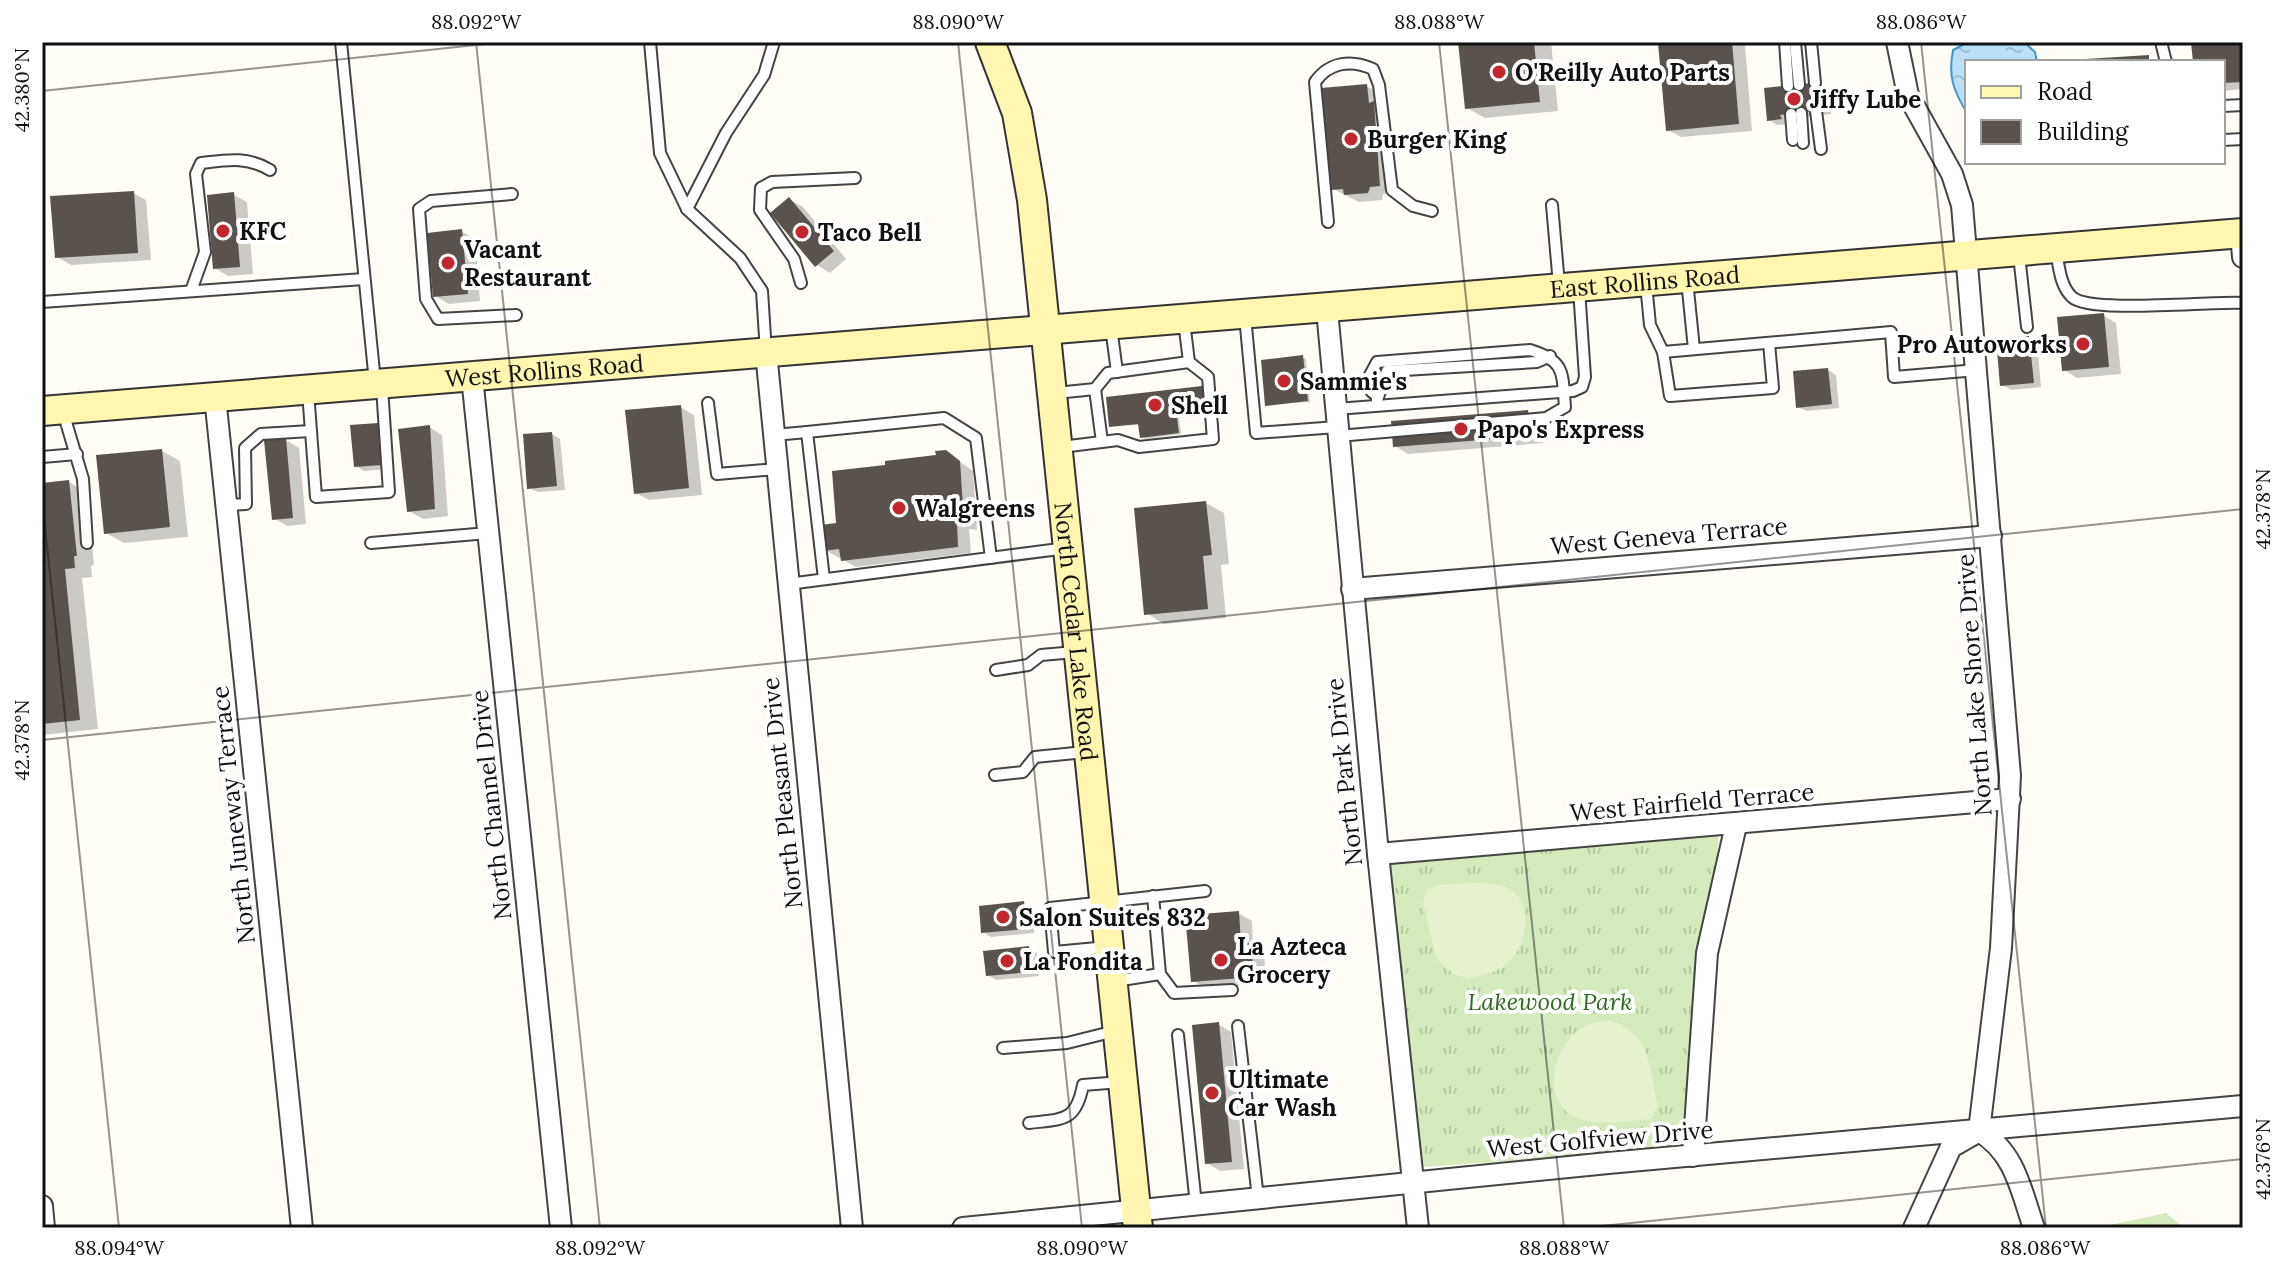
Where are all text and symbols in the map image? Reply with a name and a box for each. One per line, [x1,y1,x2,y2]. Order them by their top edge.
text: 88.092°W [431,9,522,34]
text: 88.090°W [912,9,1005,34]
text: 88.088°W [1394,9,1485,34]
text: 88.086°W [1876,9,1967,34]
text: 42.380°N [9,48,34,132]
place label: O'Reilly Auto Parts [1515,57,1730,88]
legend [1965,60,2225,164]
marker: O'Reilly Auto Parts [1490,63,1508,81]
text: Road [2037,76,2093,107]
place label: Jiffy Lube [1810,84,1921,115]
marker: Jiffy Lube [1785,90,1803,108]
text: Building [2037,116,2129,147]
place label: Burger King [1367,124,1508,155]
marker: Burger King [1342,130,1360,148]
place label: KFC [239,216,287,247]
place label: Taco Bell [818,217,922,248]
marker: KFC [214,222,232,240]
marker: Taco Bell [793,223,811,241]
place label: Vacant Restaurant [464,234,592,293]
marker: Vacant Restaurant [439,254,457,272]
street label: East Rollins Road [1549,258,1741,305]
place label: Pro Autoworks [1897,329,2067,360]
marker: Pro Autoworks [2074,335,2092,353]
street label: West Rollins Road [444,347,645,394]
place label: Sammie's [1300,366,1407,397]
marker: Sammie's [1275,372,1293,390]
place label: Shell [1171,390,1228,421]
marker: Shell [1146,396,1164,414]
place label: Papo's Express [1477,414,1644,445]
marker: Papo's Express [1452,420,1470,438]
text: 42.378°N [2250,469,2275,549]
place label: Walgreens [915,493,1035,524]
marker: Walgreens [890,499,908,517]
street label: North Cedar Lake Road [1048,500,1105,763]
street label: West Geneva Terrace [1549,510,1789,562]
street label: North Lake Shore Drive [1949,553,1999,817]
street label: North Pleasant Drive [754,676,810,910]
street label: North Park Drive [1319,676,1369,868]
street label: North Juneway Terrace [204,684,262,946]
street label: North Channel Drive [464,688,518,922]
text: 42.378°N [9,700,34,780]
street label: West Fairfield Terrace [1568,776,1816,828]
place label: Salon Suites 832 [1019,902,1206,933]
marker: Salon Suites 832 [994,908,1012,926]
place label: La Azteca Grocery [1237,931,1347,990]
place label: La Fondita [1023,946,1143,977]
marker: La Azteca Grocery [1212,951,1230,969]
marker: La Fondita [998,952,1016,970]
park label: Lakewood Park [1467,986,1633,1017]
place label: Ultimate Car Wash [1228,1064,1337,1123]
marker: Ultimate Car Wash [1203,1084,1221,1102]
street label: West Golfview Drive [1485,1114,1715,1164]
text: 42.376°N [2250,1118,2275,1200]
text: 88.094°W [74,1235,165,1260]
text: 88.092°W [555,1235,646,1260]
text: 88.090°W [1036,1235,1129,1260]
text: 88.088°W [1519,1235,1610,1260]
text: 88.086°W [2000,1235,2091,1260]

